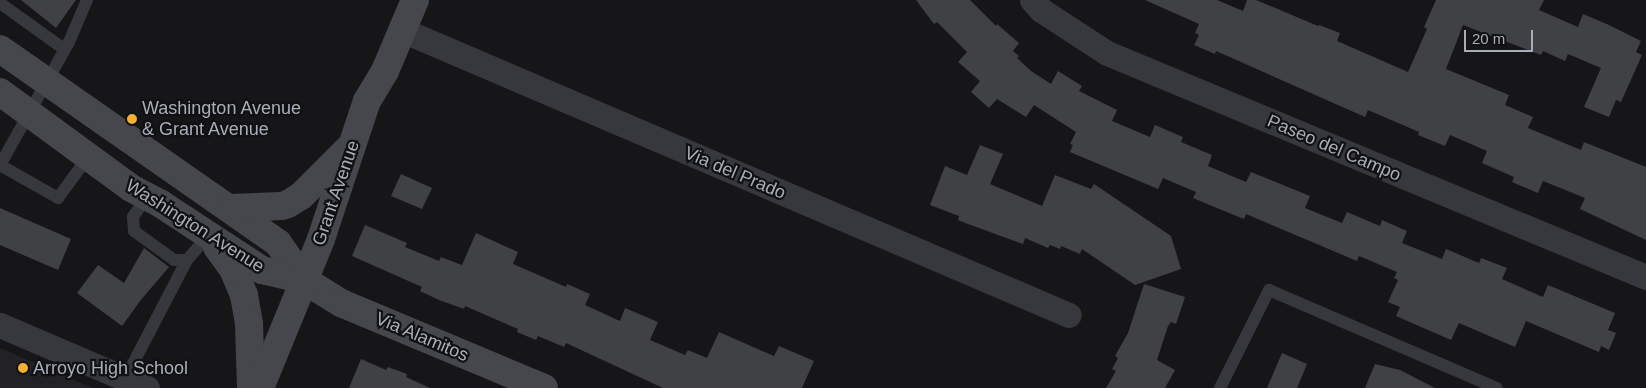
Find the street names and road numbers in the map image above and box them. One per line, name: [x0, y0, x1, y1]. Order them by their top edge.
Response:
street label: Paseo del Campo: [1264, 110, 1404, 186]
street label: Grant Avenue: [308, 137, 364, 249]
street label: Via del Prado: [681, 142, 789, 204]
street label: Washington Avenue: [121, 174, 269, 278]
street label: Via Alamitos: [372, 308, 472, 366]

